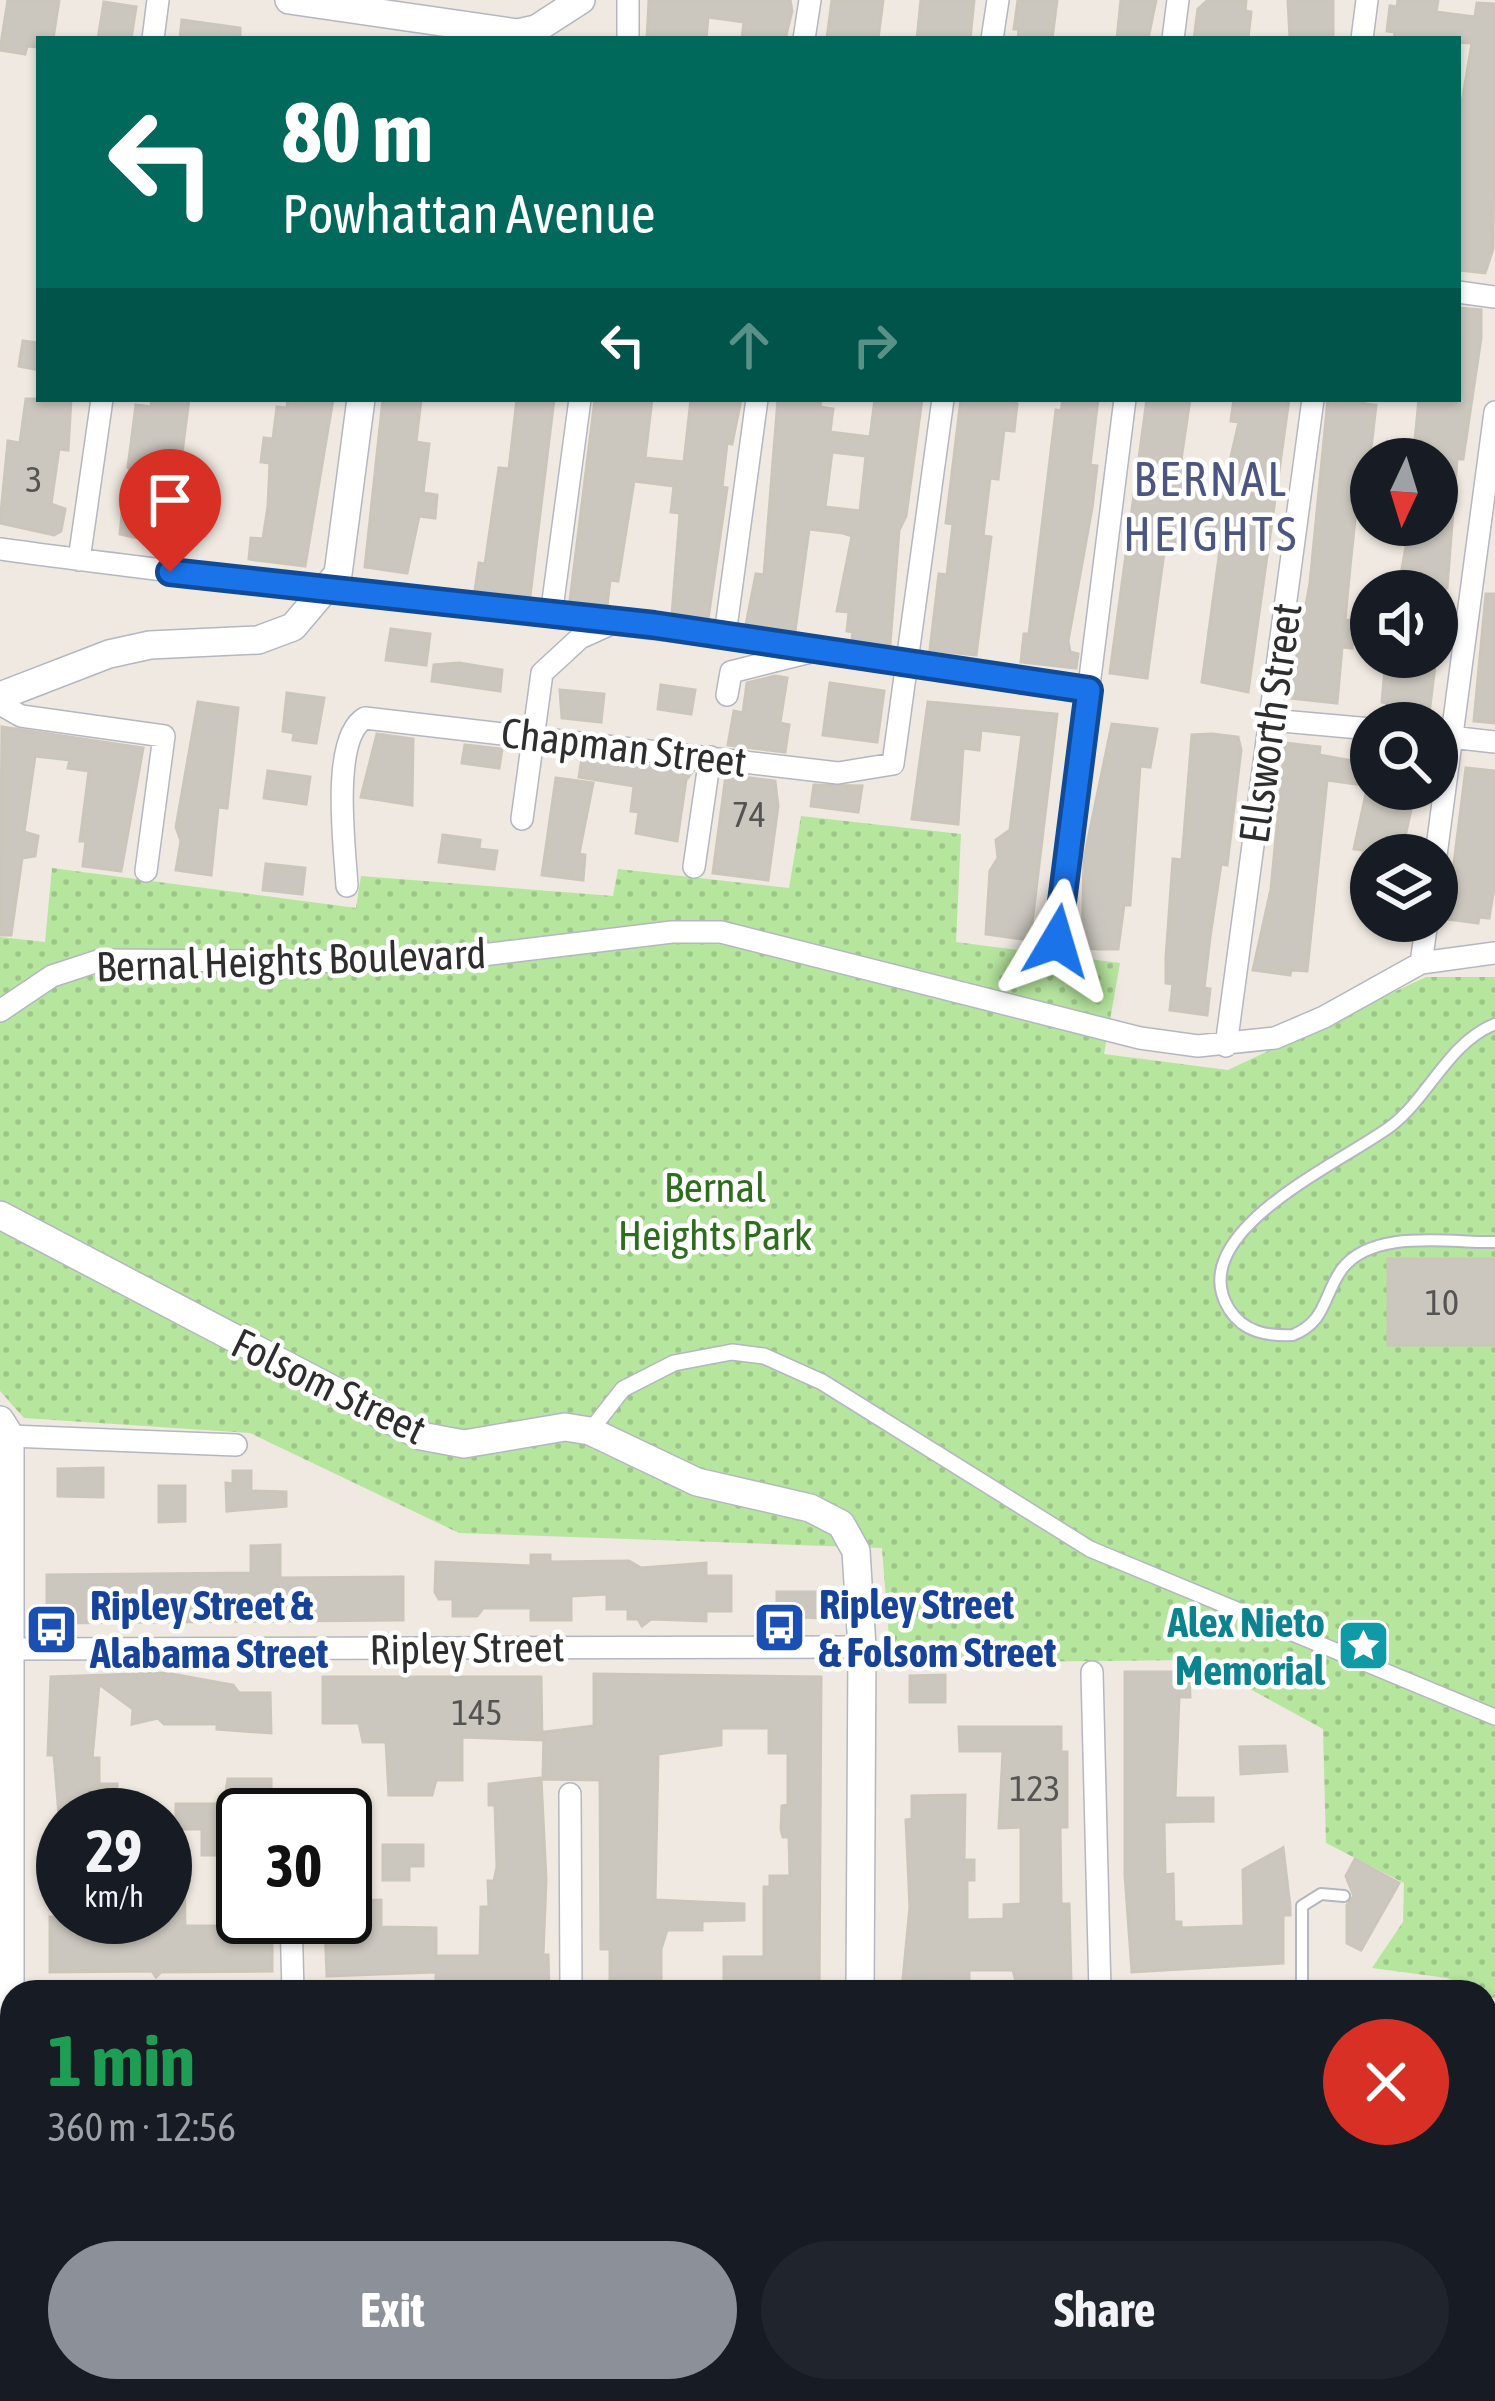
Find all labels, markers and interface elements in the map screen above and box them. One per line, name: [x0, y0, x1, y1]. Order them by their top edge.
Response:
icon: left: [84, 84, 240, 240]
text: 80 m: [282, 84, 433, 180]
text: Powhattan Avenue: [282, 183, 656, 244]
icon: left: [590, 312, 656, 378]
icon: ahead: [716, 312, 782, 378]
icon: right: [842, 312, 908, 378]
north arrow: [1350, 438, 1458, 546]
map controls: [1350, 438, 1458, 942]
pin: [119, 449, 221, 572]
district label: BERNAL HEIGHTS: [1123, 451, 1299, 561]
house number: 3: [26, 458, 42, 500]
icon: arrive: [137, 467, 203, 533]
button: sound: [1350, 570, 1458, 678]
street label: Ellsworth Street: [1229, 600, 1311, 846]
button: search: [1350, 702, 1458, 810]
street label: Chapman Street: [499, 708, 749, 786]
house number: 74: [732, 793, 766, 835]
button: layers: [1350, 834, 1458, 942]
position arrow: [994, 878, 1120, 1004]
street label: Bernal Heights Boulevard: [95, 929, 487, 991]
park label: Bernal Heights Park: [618, 1163, 812, 1259]
house number: 10: [1425, 1281, 1459, 1323]
street label: Folsom Street: [224, 1318, 434, 1454]
place label: Ripley Street & Folsom Street: [819, 1580, 1056, 1676]
place label: Ripley Street & Alabama Street: [89, 1581, 328, 1677]
place label: Alex Nieto Memorial: [1166, 1598, 1326, 1694]
bus stop icon: Ripley Street & Folsom Street: [752, 1600, 808, 1656]
bus stop icon: Ripley Street & Alabama Street: [23, 1601, 79, 1657]
place icon: Alex Nieto Memorial: [1336, 1618, 1392, 1674]
street label: Ripley Street: [369, 1622, 565, 1674]
house number: 145: [452, 1691, 502, 1733]
house number: 123: [1010, 1767, 1060, 1809]
speed limit sign: 30: [216, 1788, 372, 1944]
text: 29: [86, 1816, 142, 1885]
text: km/h: [84, 1879, 144, 1913]
text: 1 min: [48, 2019, 195, 2101]
button: close: [1323, 2019, 1449, 2145]
text: 360 m · 12:56: [48, 2105, 236, 2149]
button: Exit: [48, 2241, 737, 2379]
button: Share: [761, 2241, 1449, 2379]

